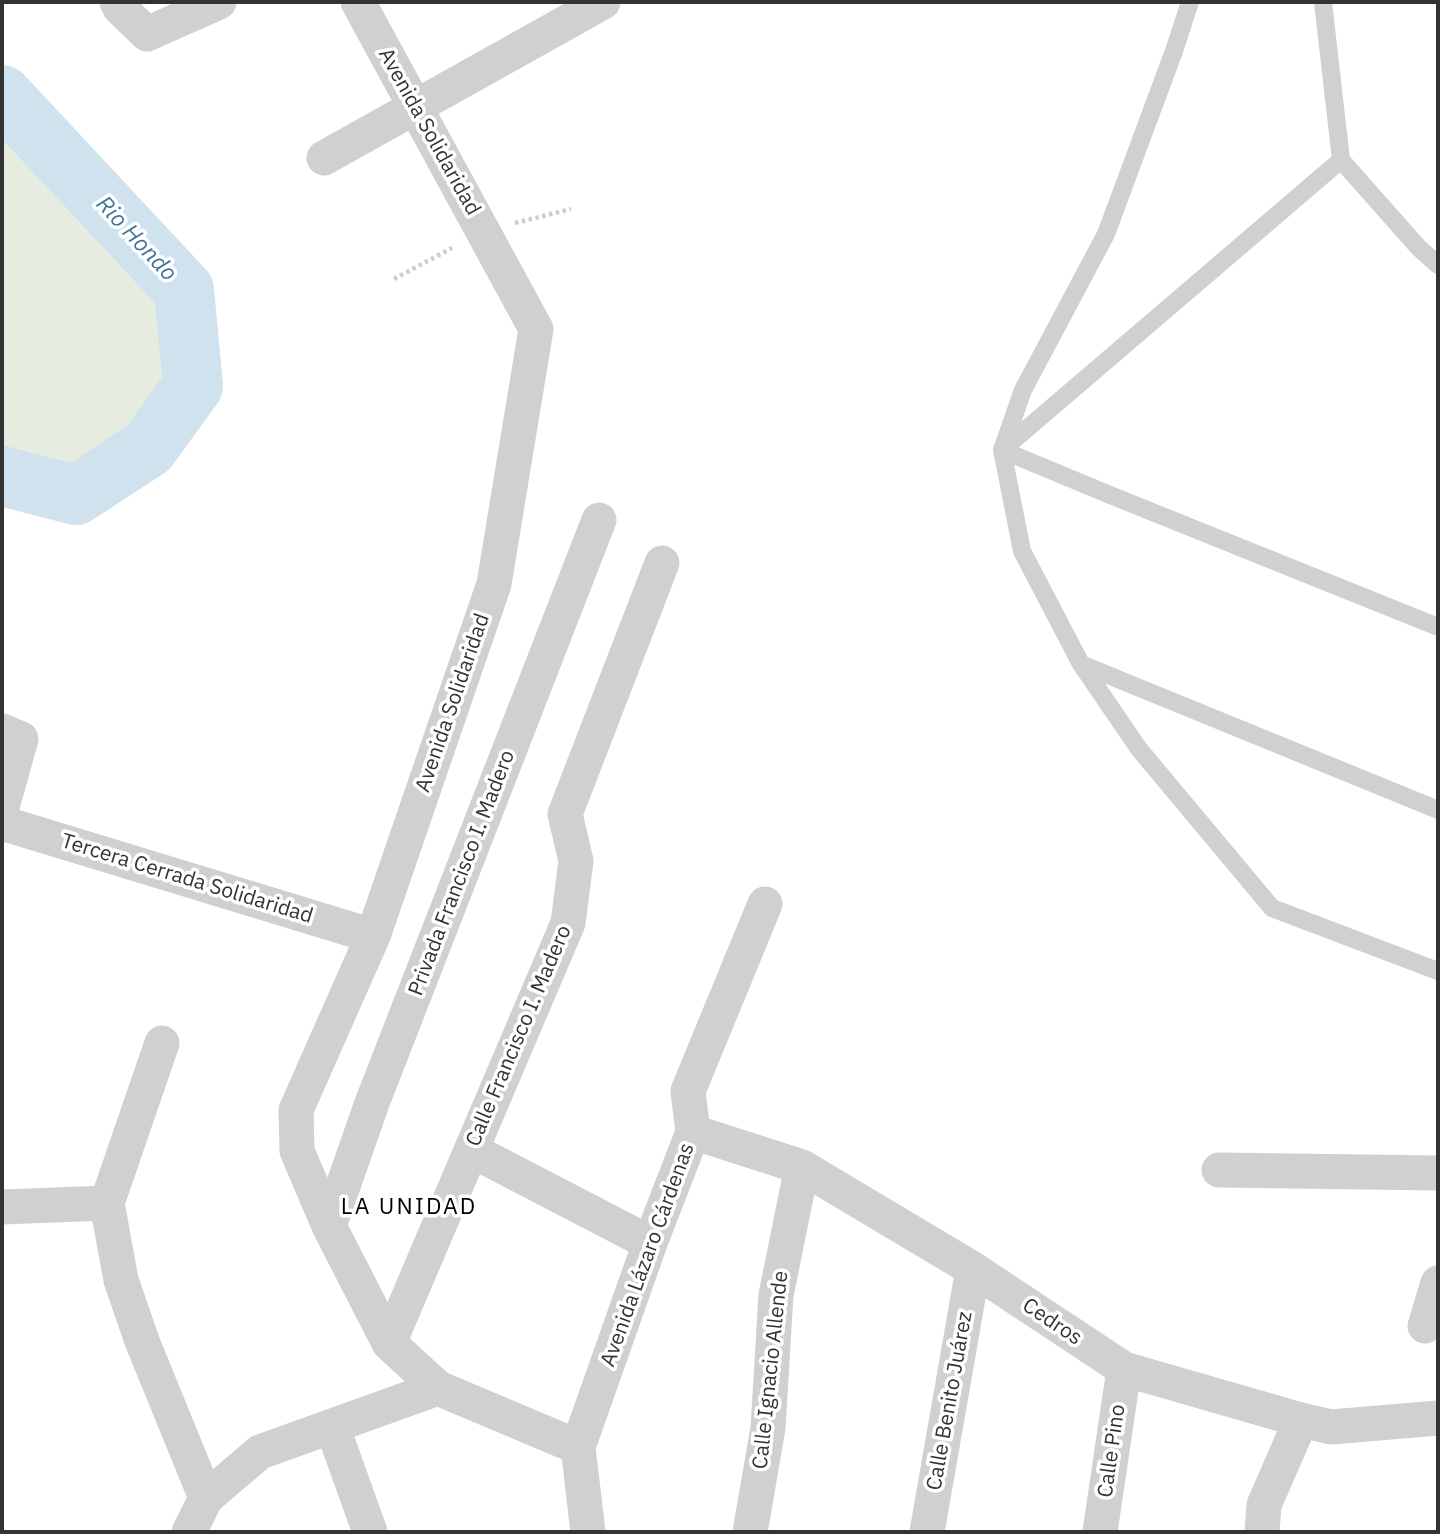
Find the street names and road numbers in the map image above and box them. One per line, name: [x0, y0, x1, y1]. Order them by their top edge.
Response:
street label: Avenida Solidaridad: [373, 44, 485, 220]
street label: Avenida Solidaridad: [411, 610, 495, 796]
street label: Privada Francisco I. Madero: [403, 747, 521, 999]
street label: Tercera Cerrada Solidaridad: [58, 829, 316, 929]
street label: Calle Francisco I. Madero: [461, 922, 577, 1150]
street label: Avenida Lázaro Cárdenas: [596, 1140, 700, 1370]
street label: Calle Ignacio Allende: [748, 1270, 794, 1470]
street label: Cedros: [1017, 1293, 1087, 1351]
street label: Calle Benito Juárez: [922, 1310, 978, 1492]
street label: Calle Pino: [1093, 1403, 1131, 1499]

